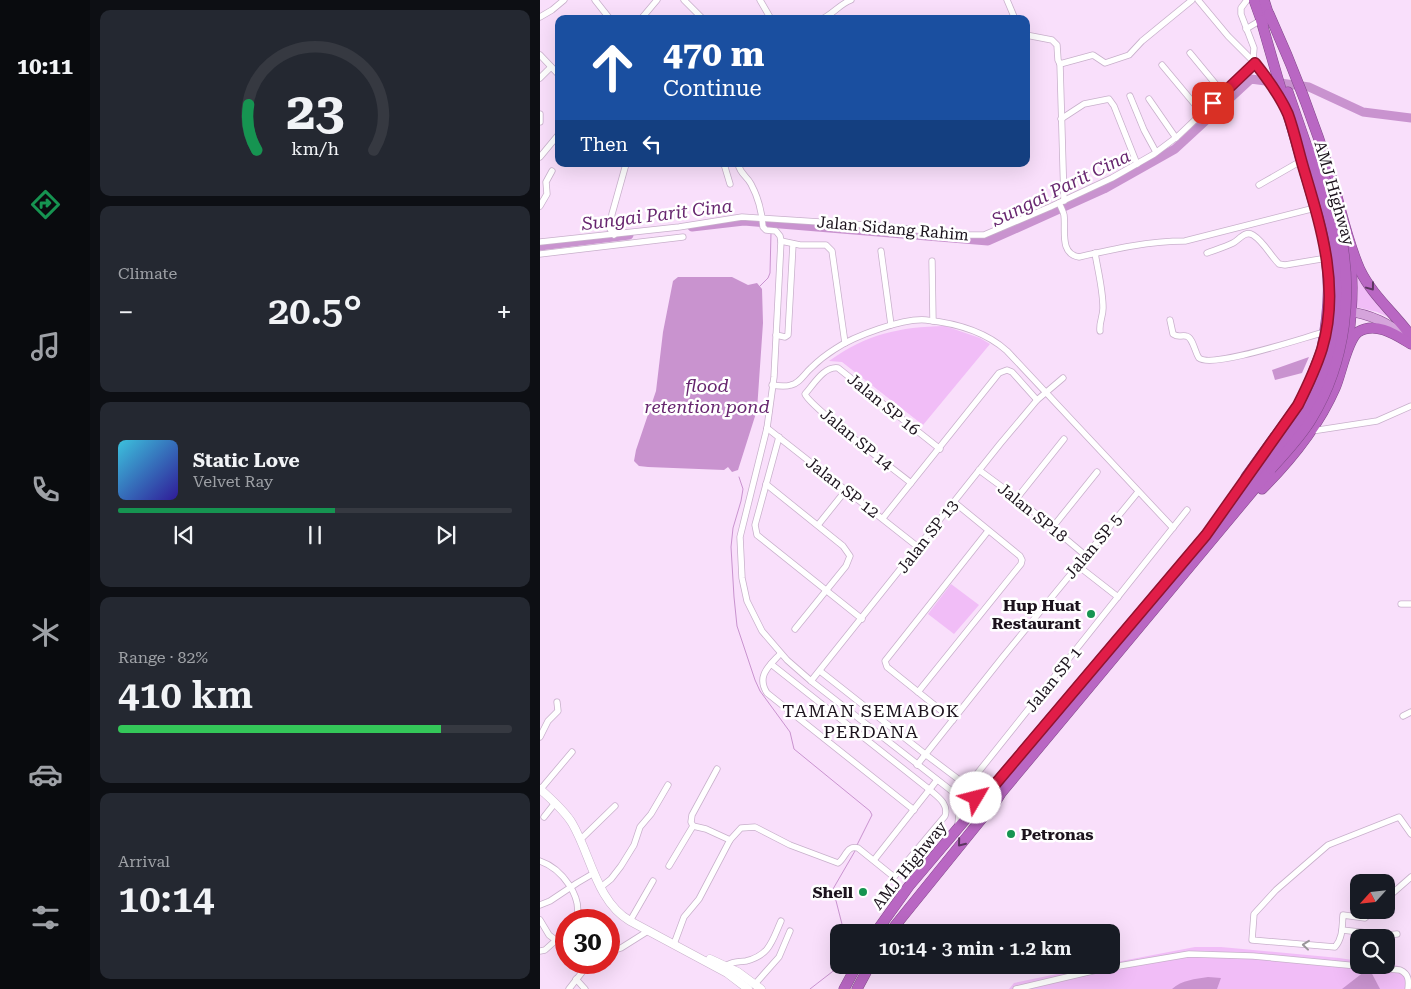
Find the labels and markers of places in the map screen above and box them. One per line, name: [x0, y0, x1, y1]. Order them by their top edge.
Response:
pin: [1192, 82, 1234, 124]
place label: Hup Huat Restaurant: [992, 596, 1082, 633]
marker: Hup Huat Restaurant: [1085, 608, 1097, 620]
place label: Petronas: [1021, 825, 1094, 844]
marker: Petronas: [1005, 828, 1017, 840]
place label: Shell: [812, 883, 854, 902]
marker: Shell: [857, 886, 869, 898]

